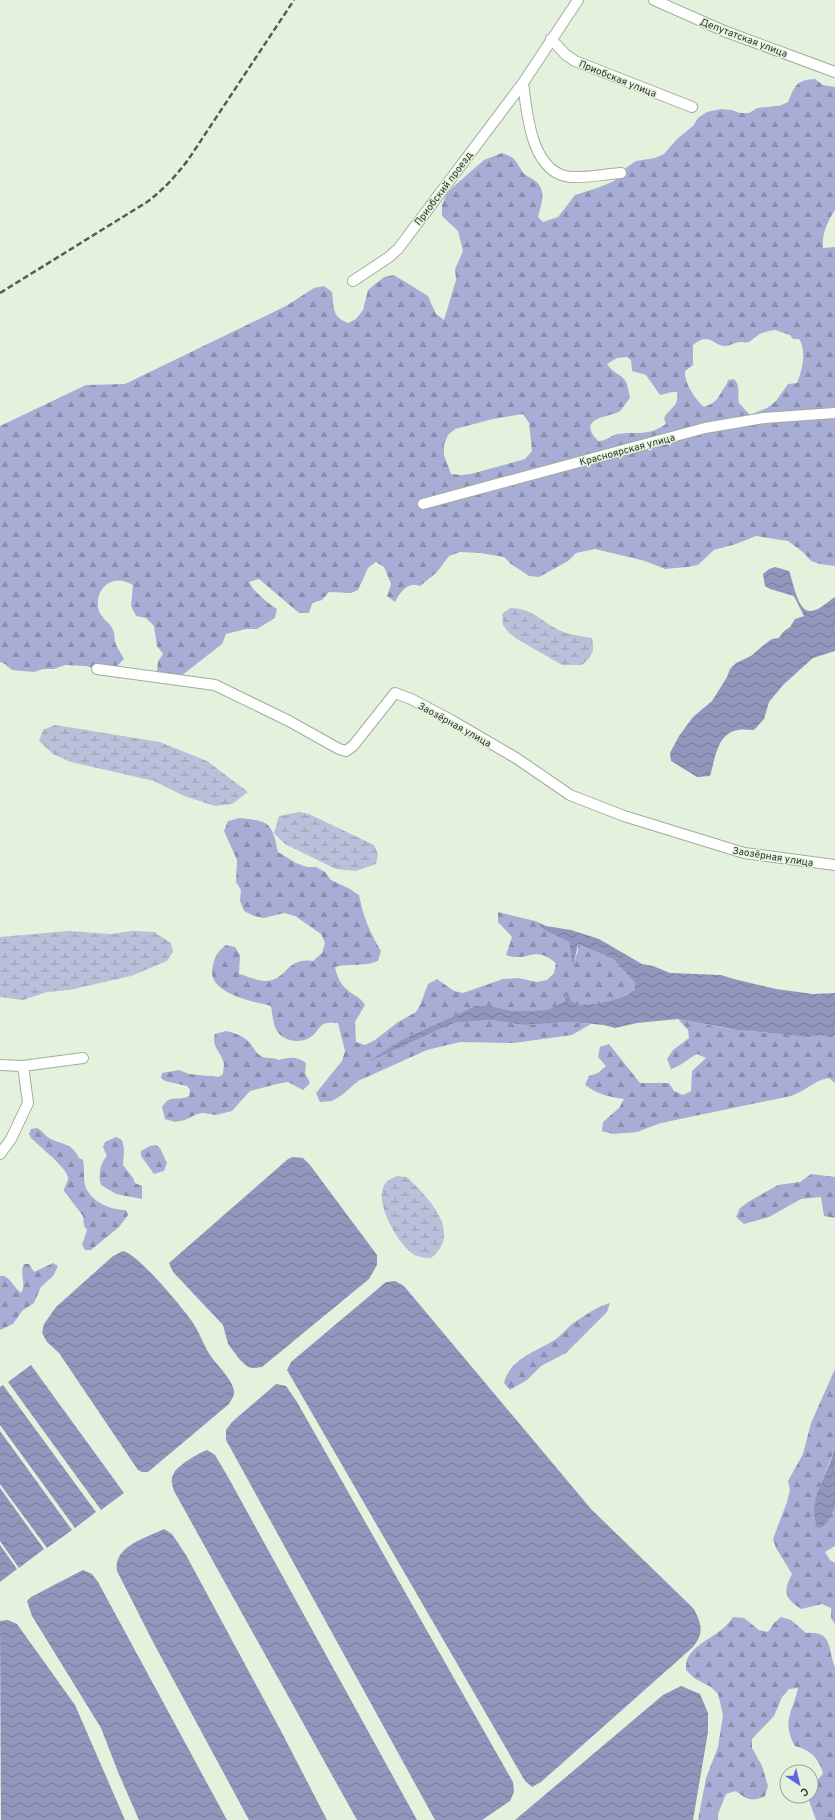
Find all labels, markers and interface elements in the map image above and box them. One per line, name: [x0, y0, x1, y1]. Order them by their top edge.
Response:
street label: Депутатская улица: [698, 16, 789, 61]
street label: Приобская улица: [577, 58, 658, 101]
street label: Приобский проезд: [412, 149, 477, 229]
street label: Красноярская улица: [578, 431, 677, 469]
street label: Заозёрная улица: [415, 700, 493, 751]
street label: Заозёрная улица: [731, 845, 814, 870]
north arrow: [779, 1764, 819, 1804]
text: С: [797, 1784, 811, 1799]

